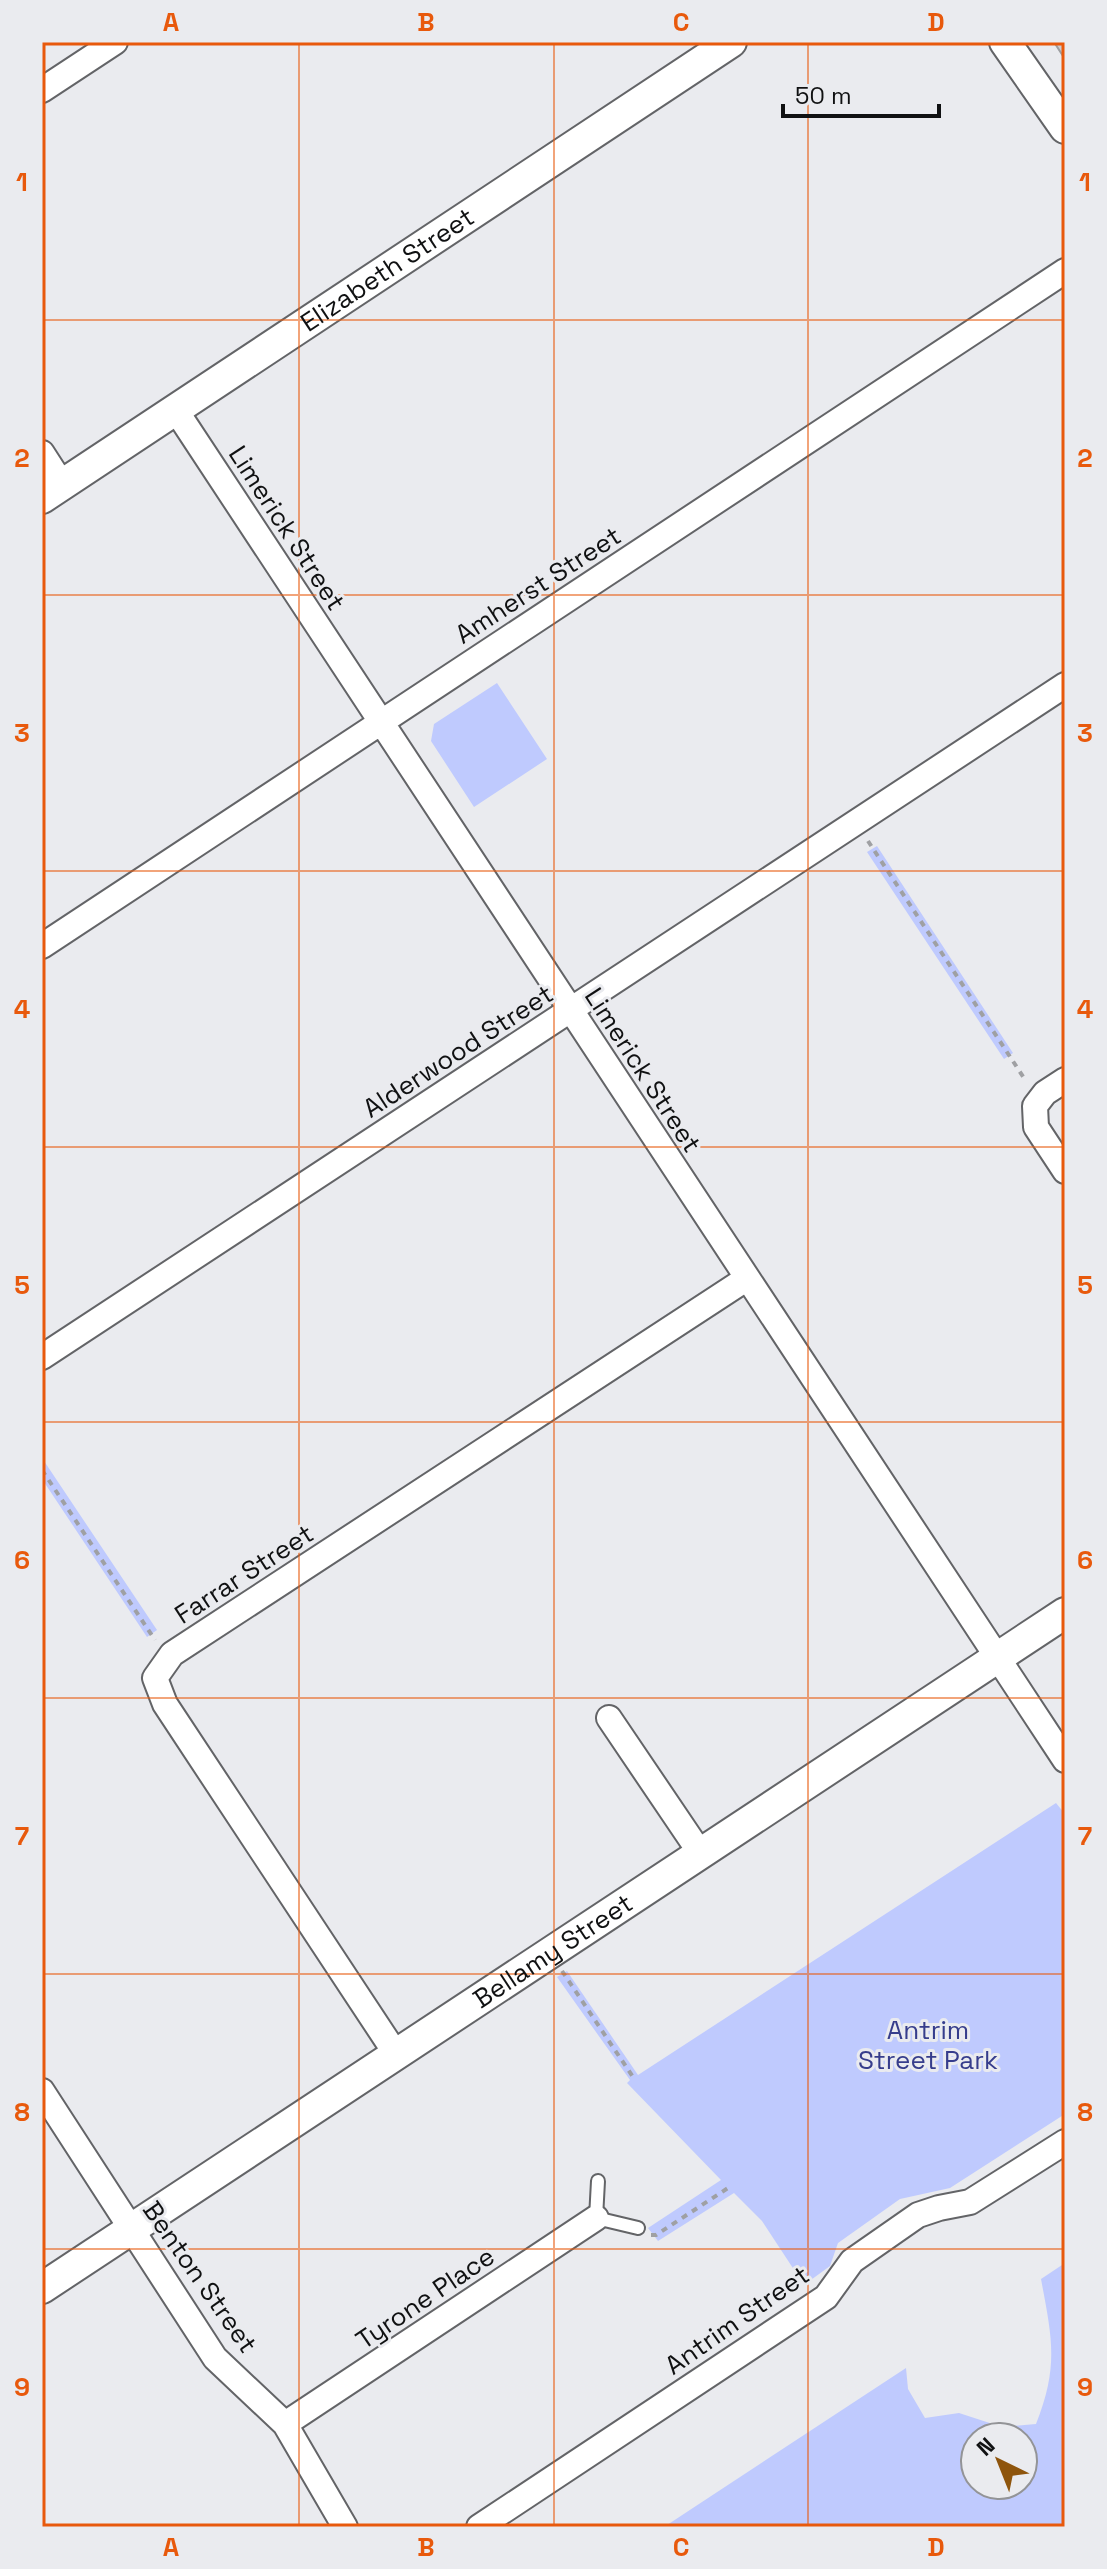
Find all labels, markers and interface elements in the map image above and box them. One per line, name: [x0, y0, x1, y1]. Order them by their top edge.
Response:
text: A: [163, 5, 180, 39]
text: B: [417, 5, 435, 39]
text: C: [673, 5, 689, 39]
text: D: [927, 5, 945, 39]
scale bar: [783, 68, 939, 118]
text: 50 m: [795, 80, 852, 111]
text: 1: [16, 165, 28, 199]
text: 1: [1079, 165, 1091, 199]
street label: Elizabeth Street: [294, 200, 481, 339]
street label: Limerick Street: [221, 439, 353, 617]
text: 2: [14, 441, 30, 475]
text: 2: [1077, 441, 1093, 475]
street label: Amherst Street: [449, 519, 627, 651]
text: 3: [14, 716, 30, 750]
text: 3: [1077, 716, 1093, 750]
street label: Alderwood Street: [356, 977, 560, 1125]
street label: Limerick Street: [577, 981, 709, 1159]
text: 4: [14, 992, 30, 1026]
text: 4: [1077, 992, 1093, 1026]
text: 5: [14, 1268, 30, 1302]
text: 5: [1077, 1268, 1093, 1302]
street label: Farrar Street: [168, 1516, 320, 1632]
text: 6: [14, 1543, 30, 1577]
text: 6: [1077, 1543, 1093, 1577]
text: 7: [15, 1819, 29, 1853]
text: 7: [1078, 1819, 1092, 1853]
street label: Bellamy Street: [466, 1886, 639, 2016]
park label: Antrim Street Park: [858, 2013, 998, 2077]
text: 8: [14, 2095, 30, 2129]
text: 8: [1077, 2095, 1093, 2129]
street label: Benton Street: [135, 2194, 265, 2360]
street label: Tyrone Place: [349, 2239, 501, 2357]
street label: Antrim Street: [658, 2258, 816, 2382]
text: 9: [14, 2370, 30, 2404]
text: 9: [1077, 2370, 1093, 2404]
north arrow: [959, 2421, 1039, 2501]
text: N: [970, 2431, 1000, 2462]
text: A: [163, 2530, 180, 2564]
text: B: [417, 2530, 435, 2564]
text: C: [673, 2530, 689, 2564]
text: D: [927, 2530, 945, 2564]

